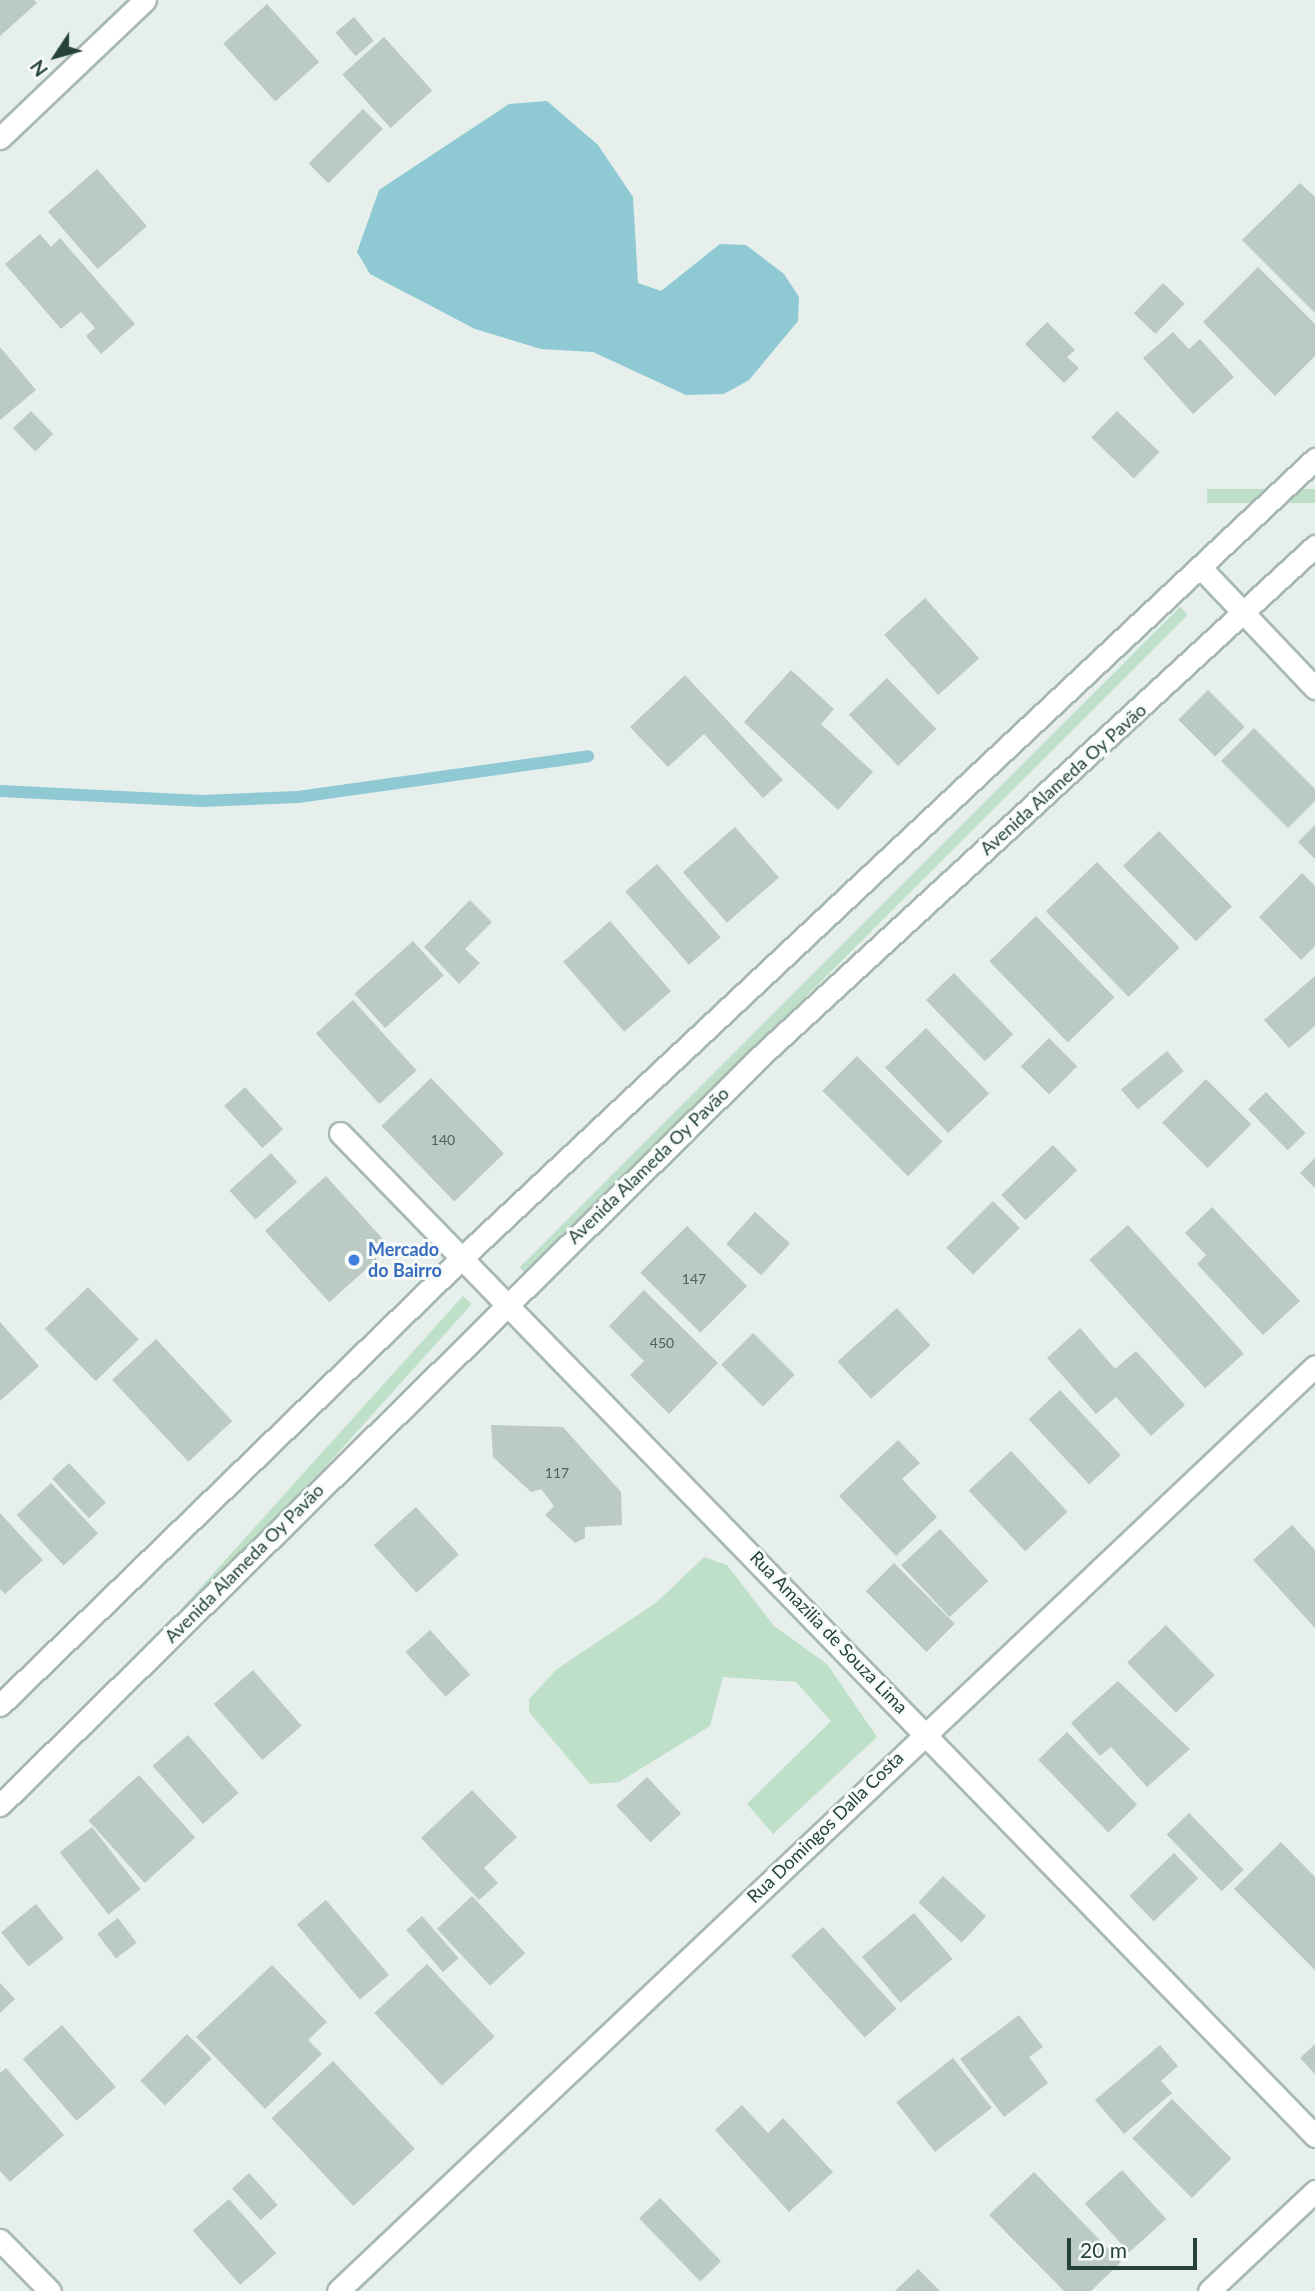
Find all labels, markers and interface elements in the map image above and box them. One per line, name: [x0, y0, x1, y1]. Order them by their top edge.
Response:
north arrow: [21, 21, 91, 91]
text: N: [25, 56, 52, 81]
street label: Avenida Alameda Oy Pavão: [975, 698, 1151, 860]
street label: Avenida Alameda Oy Pavão: [562, 1082, 734, 1248]
house number: 140: [431, 1132, 455, 1148]
place label: Mercado do Bairro: [368, 1239, 442, 1282]
marker: Mercado do Bairro: [346, 1252, 362, 1268]
house number: 147: [682, 1271, 706, 1287]
house number: 450: [650, 1335, 674, 1351]
house number: 117: [545, 1465, 569, 1481]
street label: Avenida Alameda Oy Pavão: [160, 1479, 328, 1647]
street label: Rua Amazilia de Souza Lima: [745, 1546, 913, 1718]
street label: Rua Domingos Dalla Costa: [742, 1747, 908, 1907]
scale bar: [1070, 2224, 1200, 2268]
text: 20 m: [1080, 2237, 1127, 2262]

